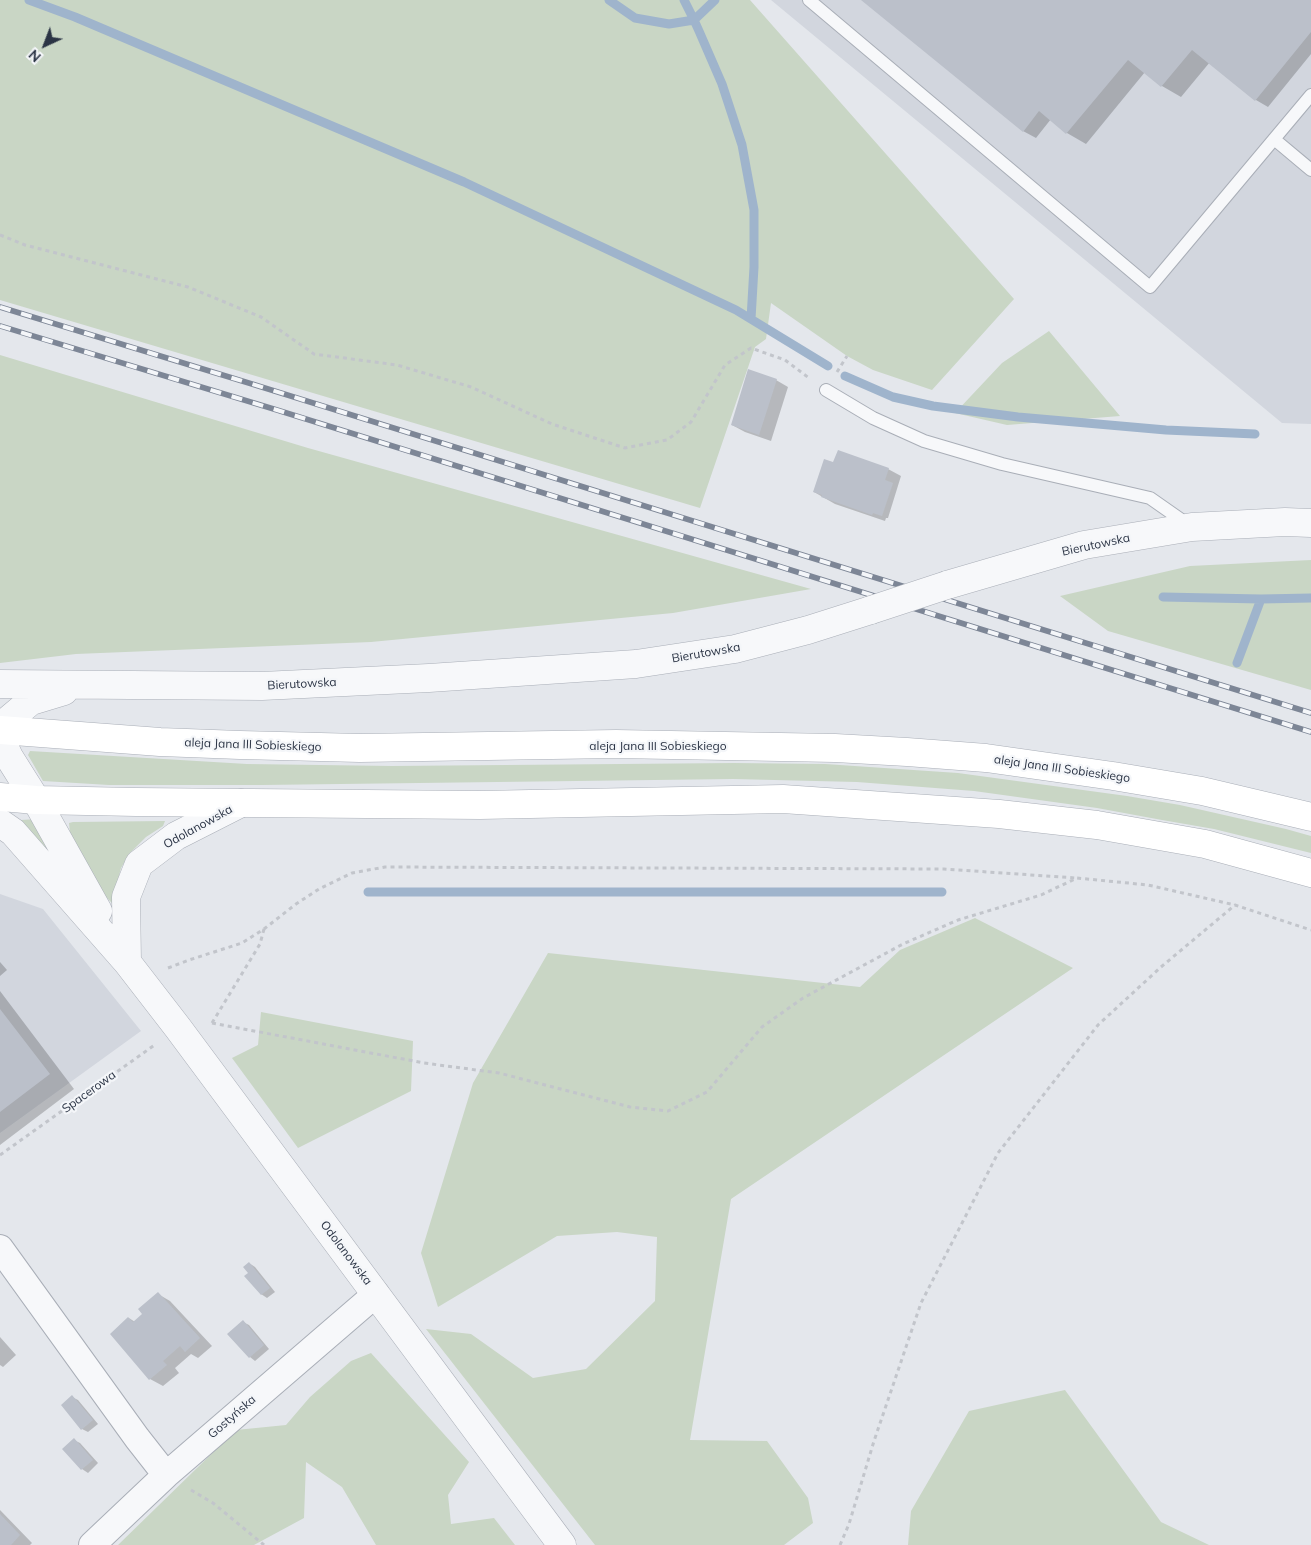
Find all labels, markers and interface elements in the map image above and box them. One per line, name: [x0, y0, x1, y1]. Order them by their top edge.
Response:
north arrow: [20, 20, 70, 70]
text: N: [25, 46, 45, 66]
street label: Bierutowska: [1061, 531, 1131, 559]
street label: Bierutowska: [671, 640, 741, 666]
street label: Bierutowska: [267, 675, 337, 693]
street label: aleja Jana III Sobieskiego: [184, 735, 322, 755]
street label: aleja Jana III Sobieskiego: [589, 739, 727, 753]
street label: aleja Jana III Sobieskiego: [993, 752, 1131, 786]
street label: Odolanowska: [161, 802, 235, 852]
street label: Spacerowa: [59, 1068, 119, 1116]
street label: Odolanowska: [317, 1218, 375, 1288]
street label: Gostyńska: [205, 1392, 259, 1442]

